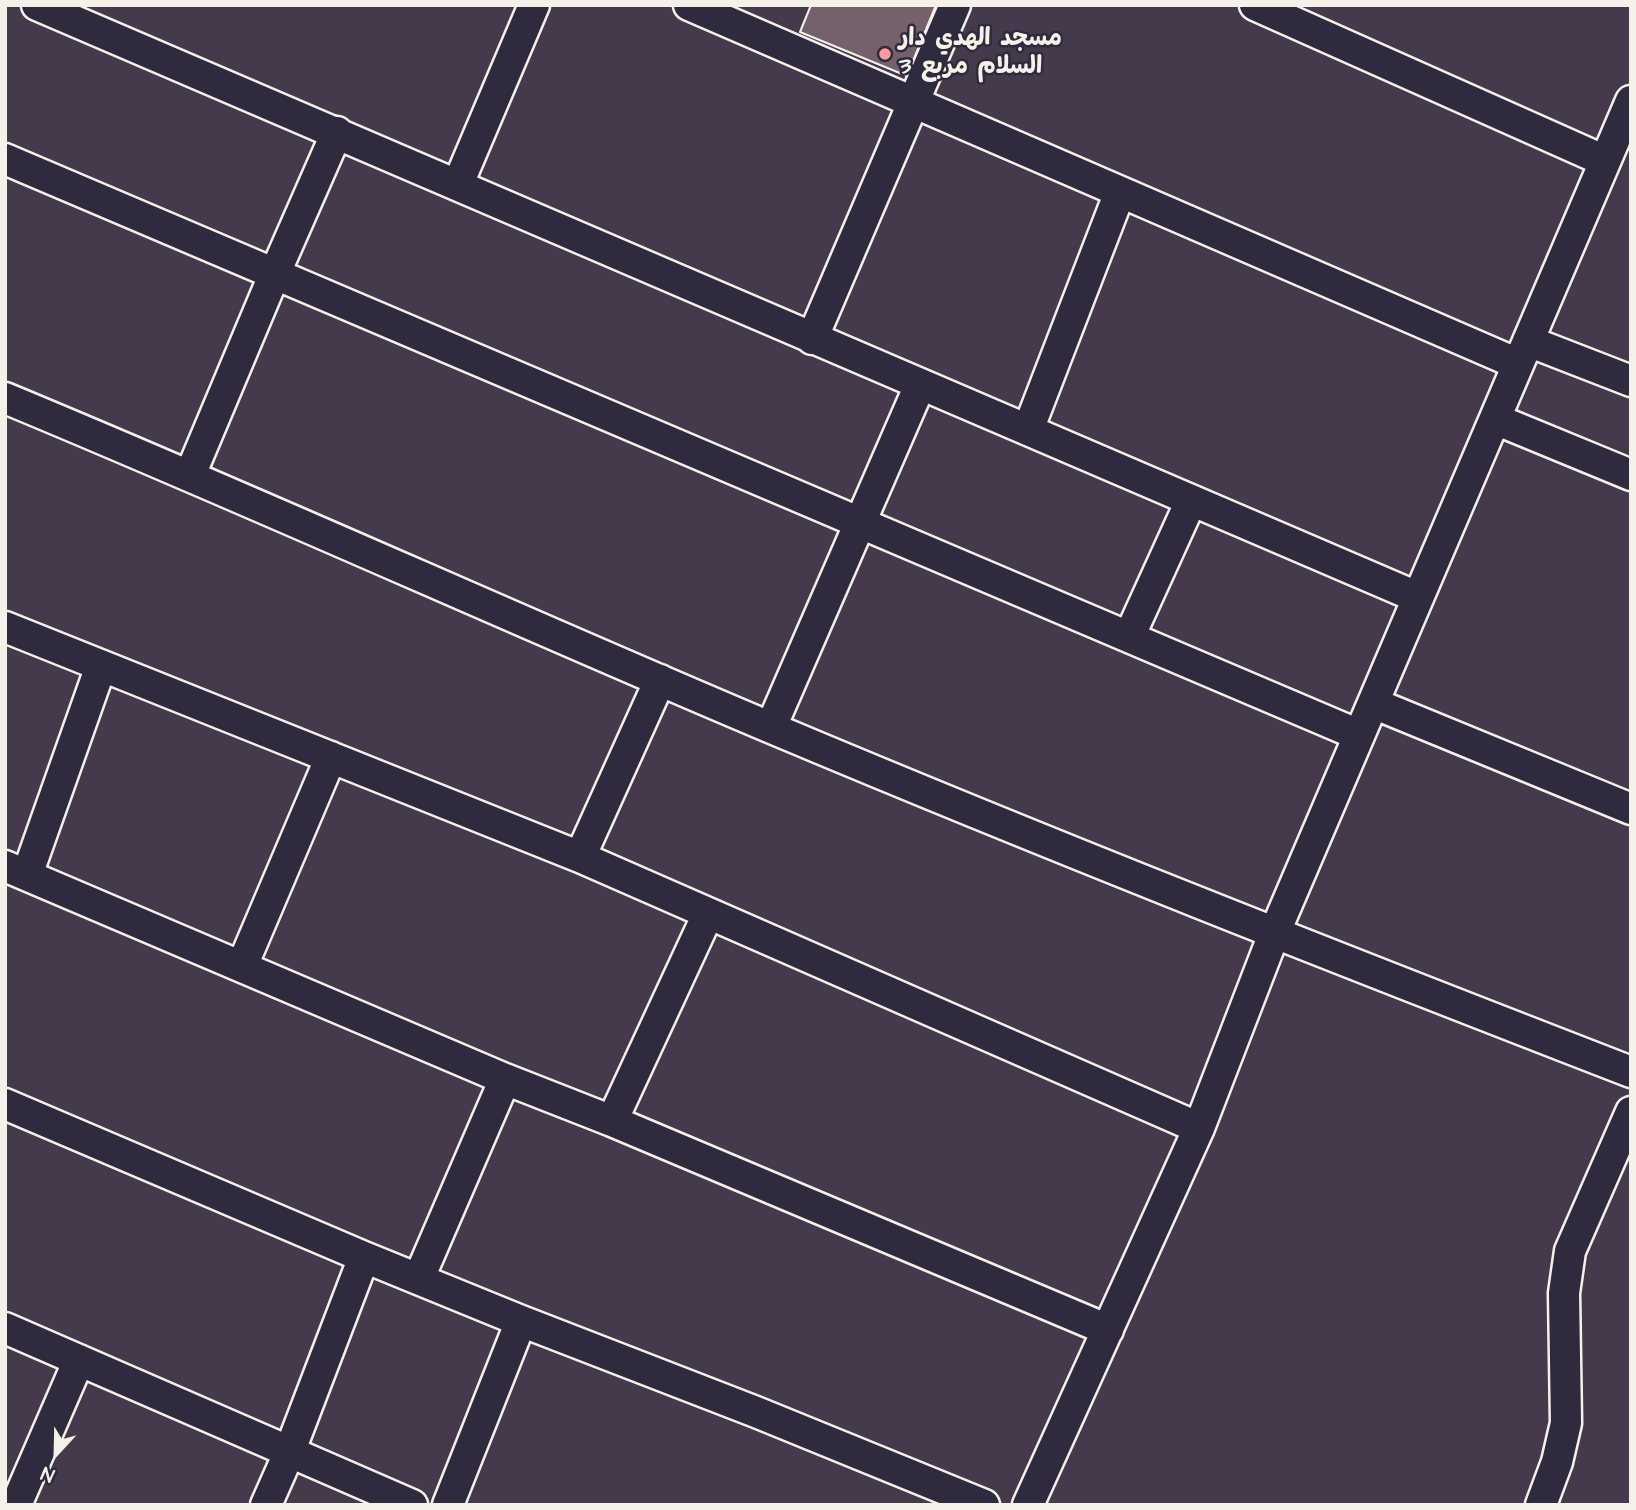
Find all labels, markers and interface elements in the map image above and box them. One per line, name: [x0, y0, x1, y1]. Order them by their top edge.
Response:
place label: مسجد الهدي دار السلام مربع 3: [899, 26, 1062, 82]
marker: مسجد الهدي دار السلام مربع 3: [877, 46, 893, 62]
north arrow: [21, 1419, 91, 1489]
text: N: [37, 1459, 59, 1489]

